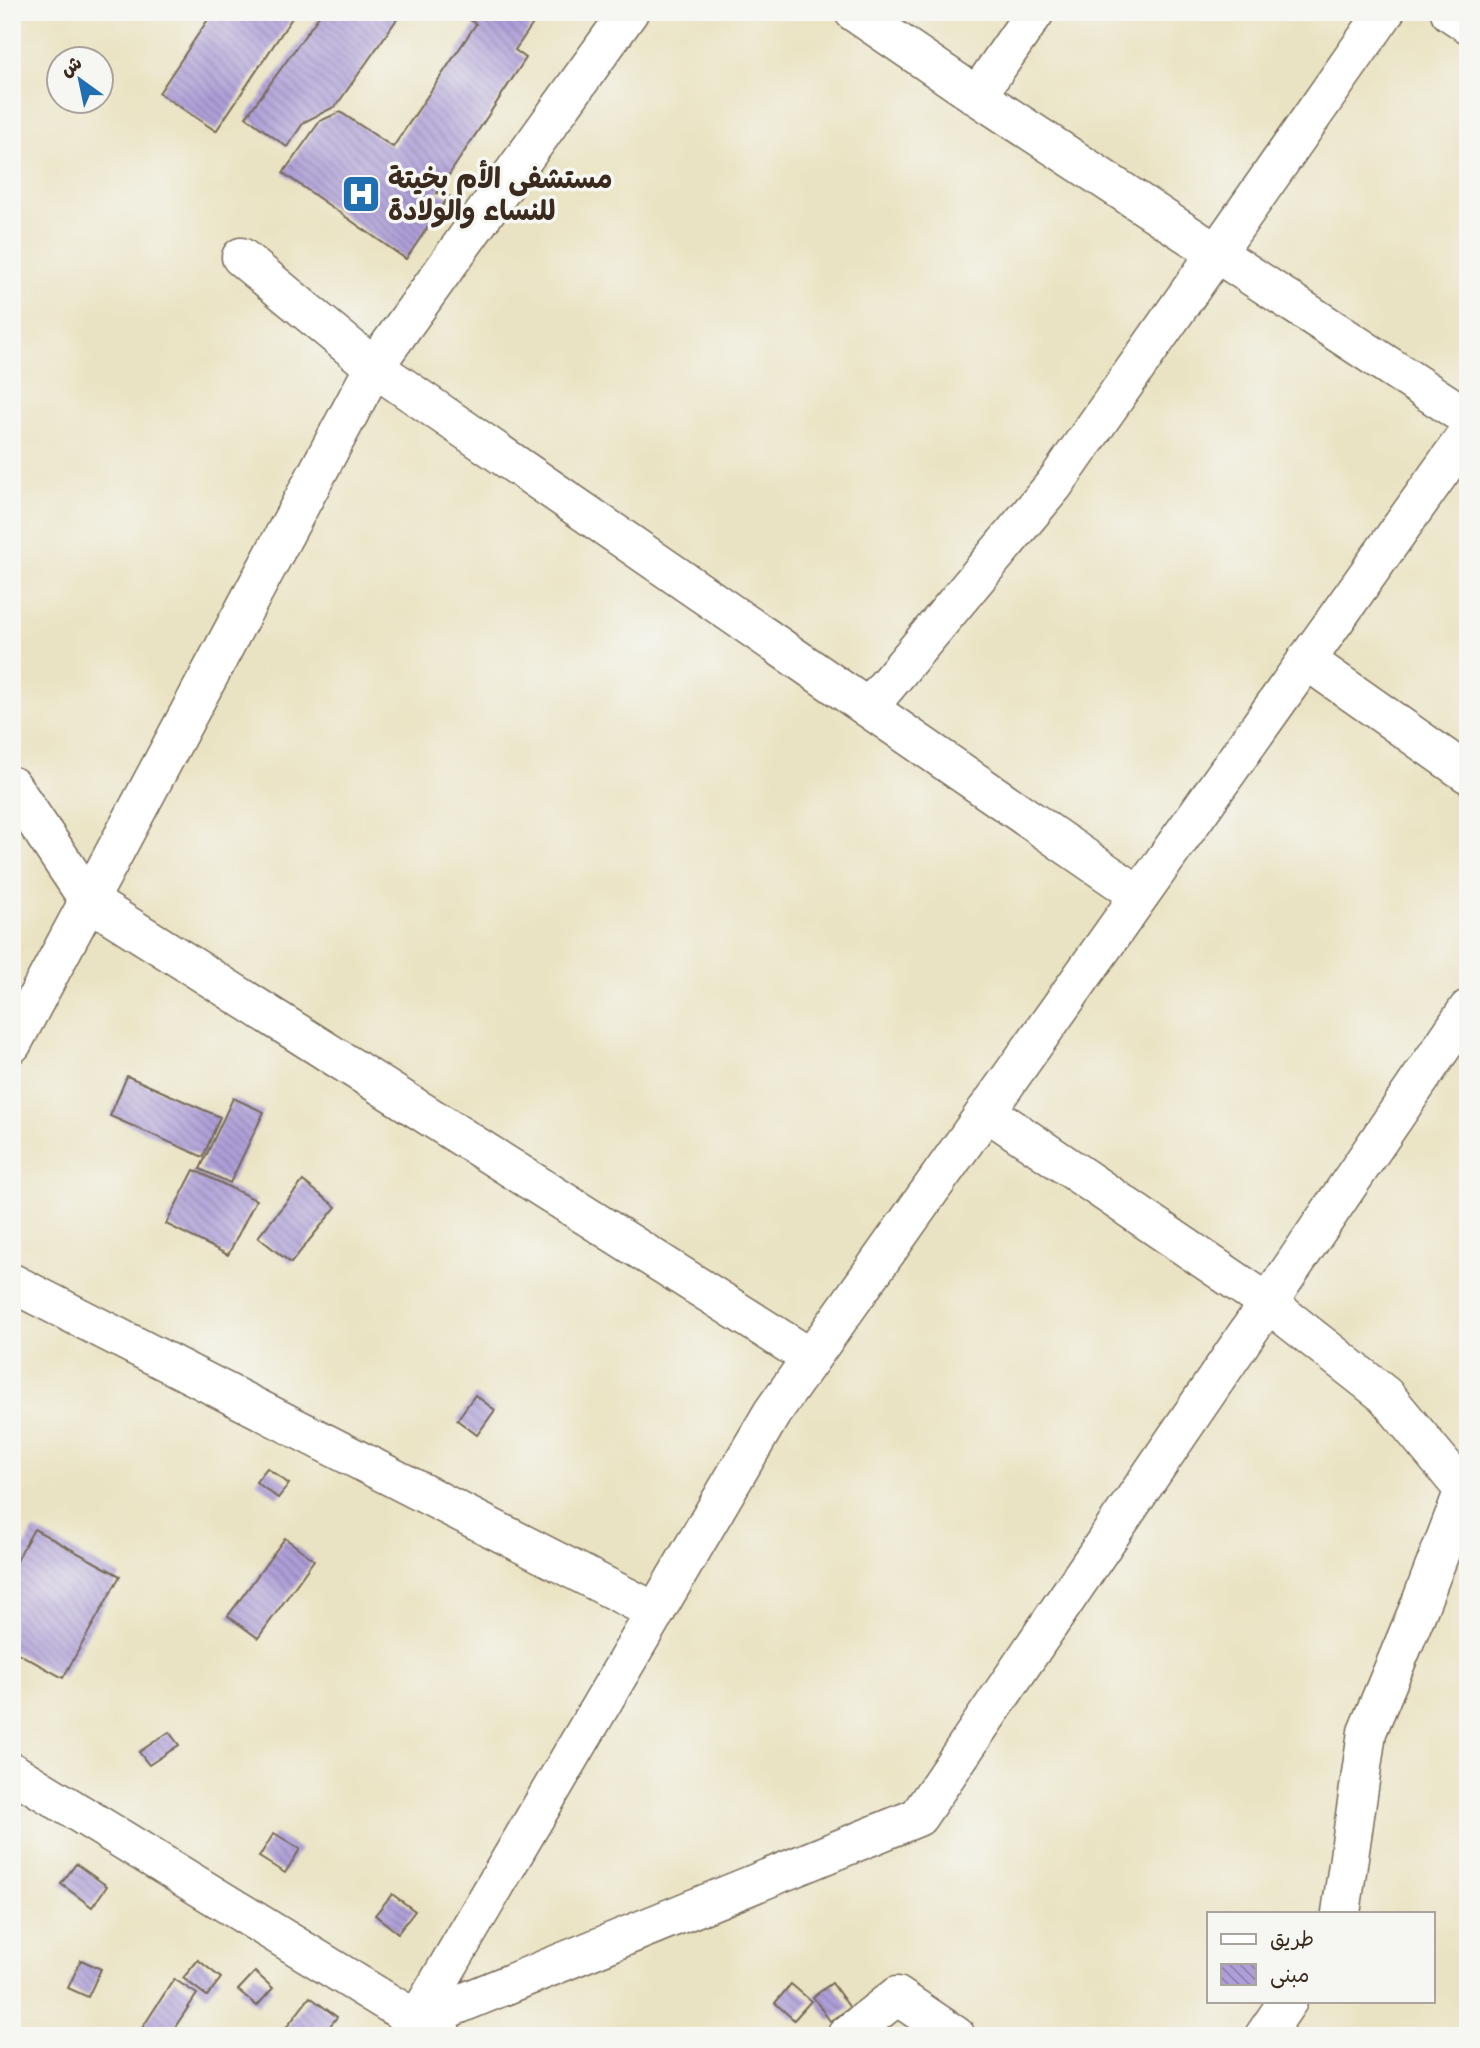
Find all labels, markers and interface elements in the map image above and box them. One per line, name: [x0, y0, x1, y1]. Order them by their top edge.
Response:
north arrow: [46, 46, 116, 116]
text: ش: [56, 51, 87, 83]
place label: مستشفى الأم بخيتة للنساء والولادة: [388, 160, 613, 231]
hospital icon: مستشفى الأم بخيتة للنساء والولادة: [340, 173, 382, 215]
legend: [1207, 1912, 1434, 2002]
text: طريق: [1270, 1926, 1314, 1954]
text: مبنى: [1270, 1962, 1309, 1990]

